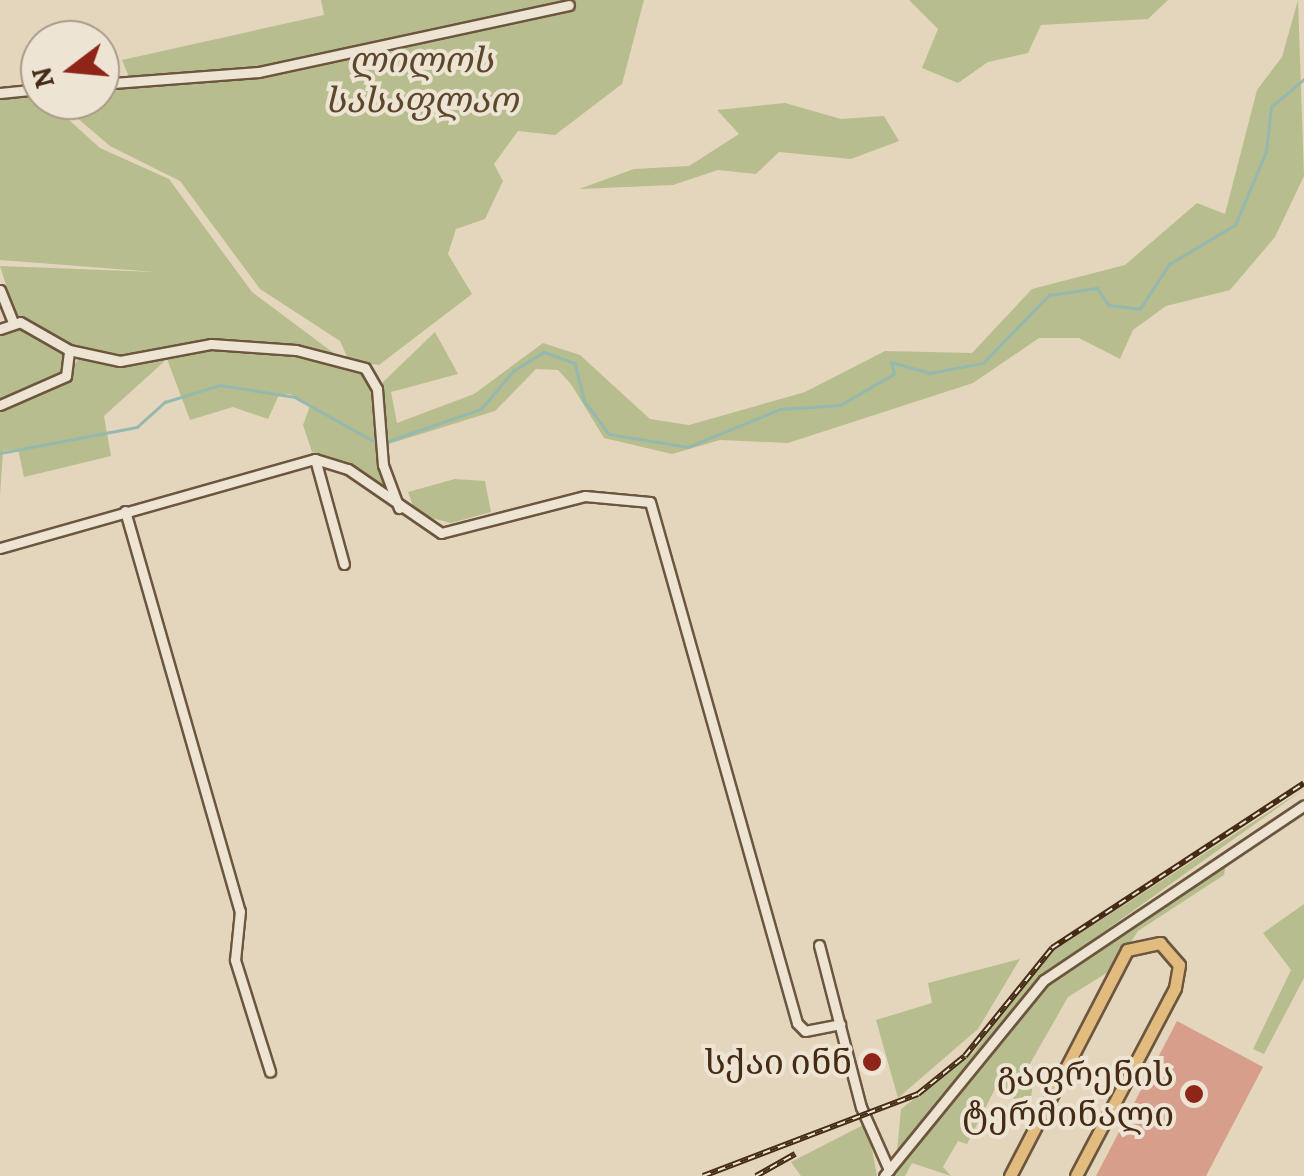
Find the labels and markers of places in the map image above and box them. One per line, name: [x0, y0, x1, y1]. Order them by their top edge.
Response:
place label: სქაი ინნ: [704, 1041, 852, 1083]
marker: სქაი ინნ: [861, 1051, 883, 1073]
place label: გაფრენის ტერმინალი: [962, 1053, 1174, 1135]
marker: გაფრენის ტერმინალი: [1183, 1083, 1205, 1105]

